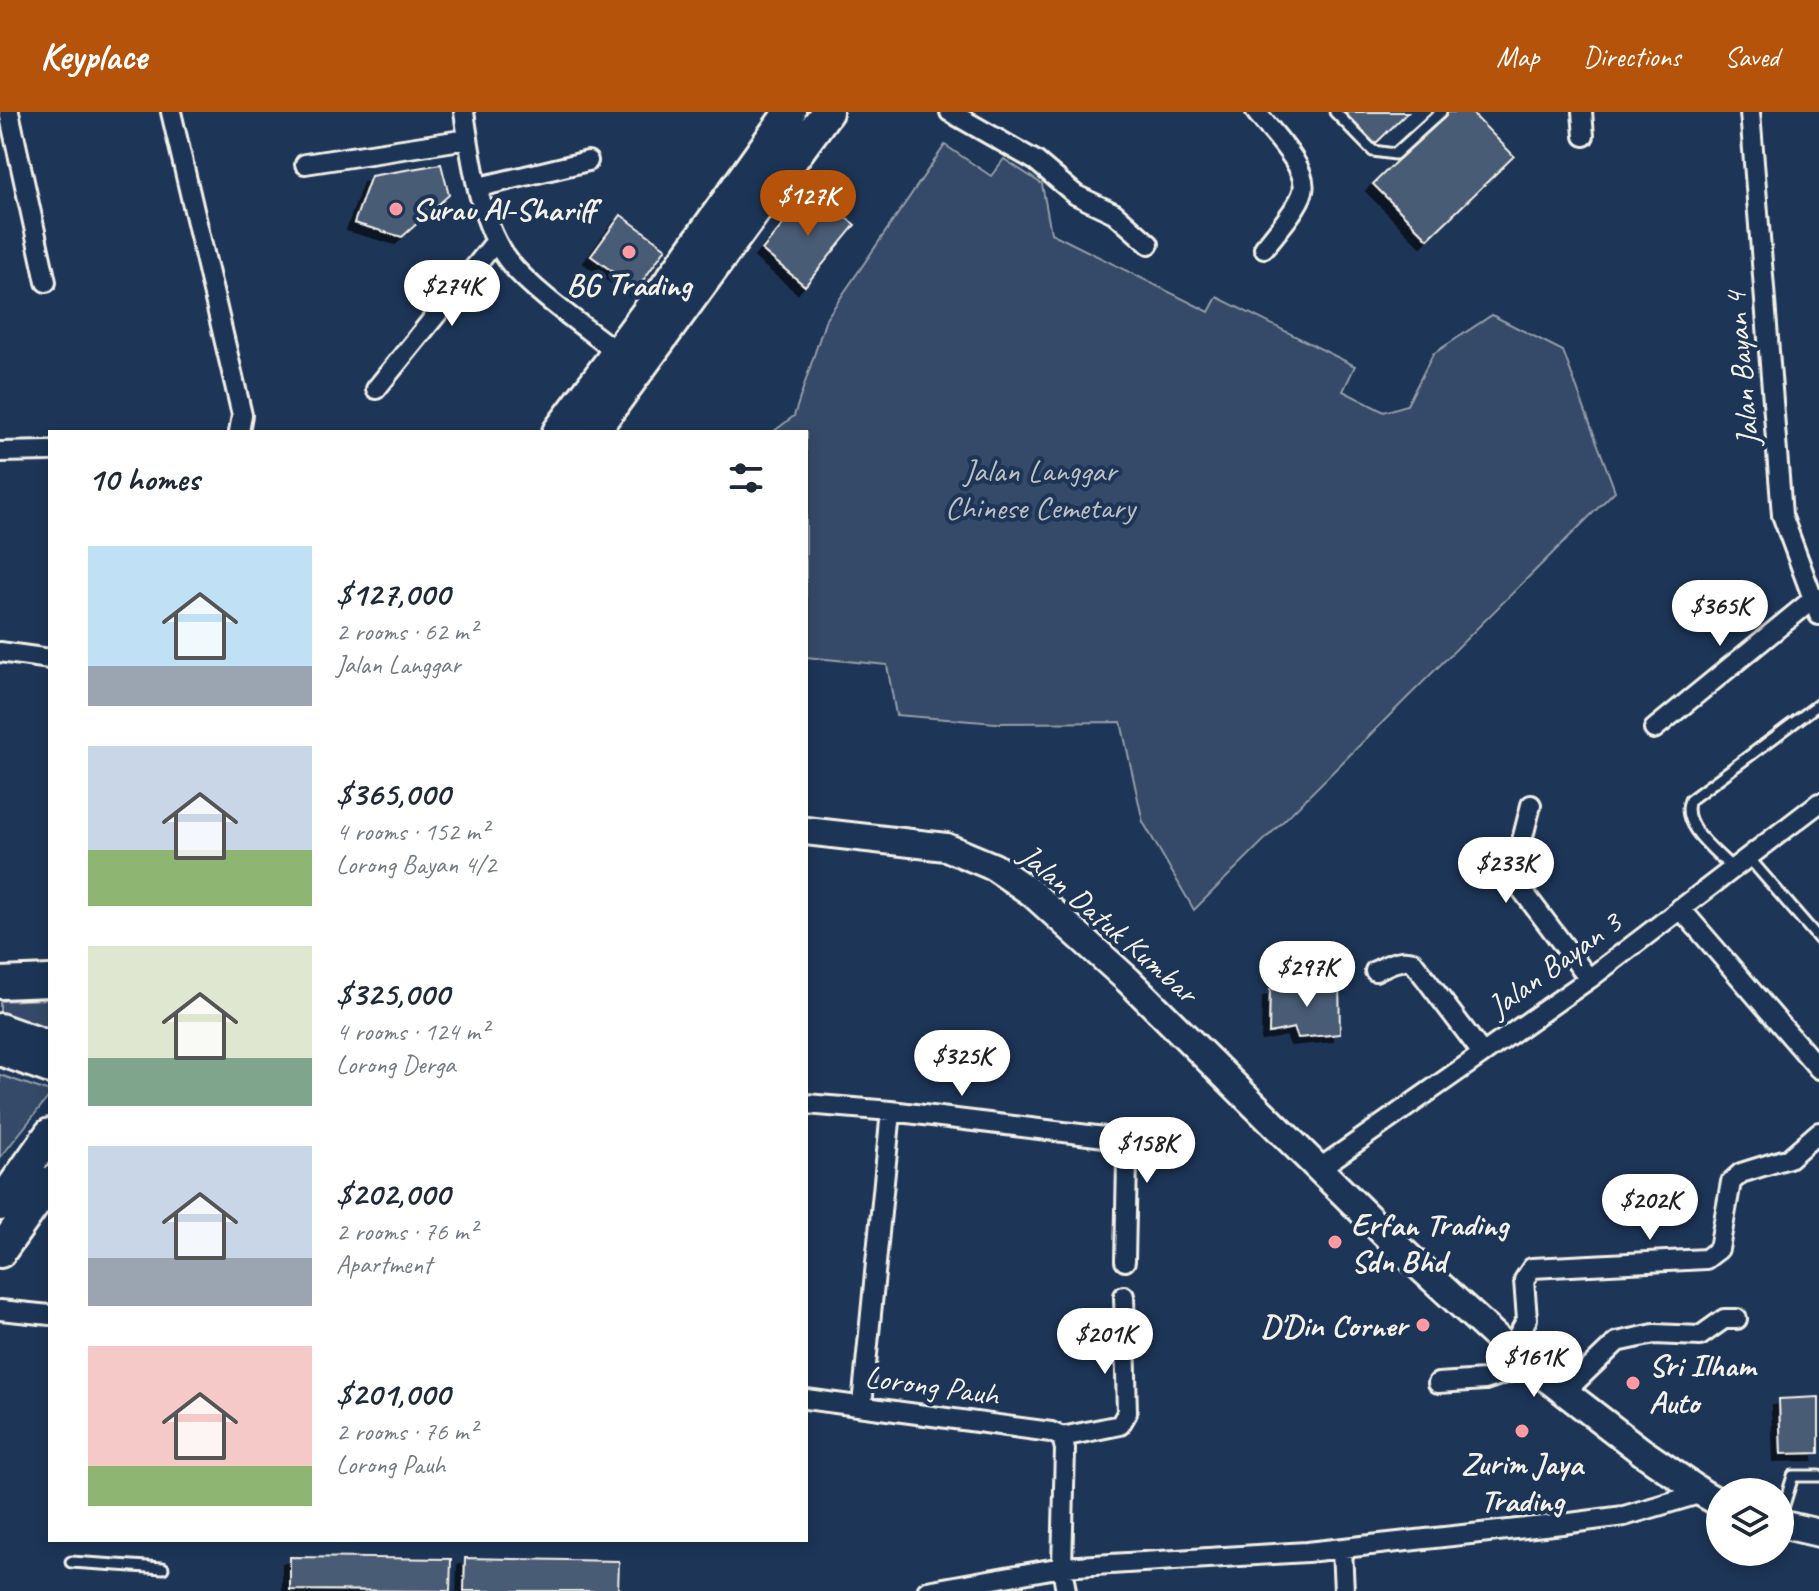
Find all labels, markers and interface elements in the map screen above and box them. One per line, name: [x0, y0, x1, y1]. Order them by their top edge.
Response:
text: Keyplace: [40, 33, 147, 80]
text: Map: [1496, 39, 1539, 74]
text: Directions: [1583, 39, 1681, 74]
text: Saved: [1725, 39, 1779, 74]
pin: $127K: [752, 170, 864, 238]
text: $127K: [778, 179, 838, 212]
place label: Surau Al-Shariff: [412, 189, 602, 230]
marker: Surau Al-Shariff: [387, 200, 405, 218]
marker: BG Trading: [620, 243, 638, 261]
pin: $274K: [396, 260, 508, 328]
place label: BG Trading: [567, 264, 694, 305]
text: $274K: [422, 269, 482, 302]
street label: Jalan Bayan 4: [1714, 286, 1769, 450]
park label: Jalan Langgar Chinese Cemetary: [945, 450, 1138, 528]
icon: filters: [724, 456, 768, 500]
text: 10 homes: [88, 457, 199, 500]
text: $127,000: [336, 572, 450, 615]
icon: home: [152, 578, 248, 674]
pin: $365K: [1664, 580, 1776, 648]
text: $365K: [1690, 589, 1750, 622]
text: 2 rooms · 62 m²: [336, 615, 477, 648]
text: Jalan Langgar: [336, 648, 461, 681]
text: $365,000: [336, 772, 450, 815]
icon: home: [152, 778, 248, 874]
text: 4 rooms · 152 m²: [336, 815, 488, 848]
street label: Jalan Datuk Kumbar: [1009, 833, 1209, 1014]
pin: $233K: [1450, 837, 1562, 905]
text: $233K: [1476, 846, 1536, 879]
text: Lorong Bayan 4/2: [336, 848, 496, 881]
street label: Jalan Bayan 3: [1478, 901, 1631, 1028]
pin: $297K: [1251, 941, 1363, 1009]
text: $297K: [1277, 950, 1337, 983]
text: $325,000: [336, 972, 449, 1015]
icon: home: [152, 978, 248, 1074]
text: 4 rooms · 124 m²: [336, 1015, 488, 1048]
pin: $325K: [906, 1030, 1018, 1098]
text: $325K: [932, 1039, 992, 1072]
text: Lorong Derga: [336, 1048, 455, 1081]
pin: $158K: [1091, 1117, 1203, 1185]
text: $158K: [1117, 1126, 1177, 1159]
text: $202,000: [336, 1172, 450, 1215]
pin: $202K: [1594, 1174, 1706, 1242]
icon: home: [152, 1178, 248, 1274]
text: $202K: [1620, 1183, 1680, 1216]
place label: Erfan Trading Sdn Bhd: [1351, 1204, 1510, 1282]
text: 2 rooms · 76 m²: [336, 1215, 477, 1248]
marker: Erfan Trading Sdn Bhd: [1326, 1233, 1344, 1251]
text: Apartment: [336, 1248, 432, 1281]
place label: D'Din Corner: [1261, 1305, 1410, 1346]
pin: $201K: [1049, 1308, 1161, 1376]
marker: D'Din Corner: [1414, 1316, 1432, 1334]
text: $201K: [1075, 1317, 1135, 1350]
pin: $161K: [1478, 1331, 1590, 1399]
text: $161K: [1504, 1340, 1564, 1373]
place label: Sri Ilham Auto: [1649, 1345, 1758, 1423]
street label: Lorong Pauh: [862, 1356, 1004, 1415]
text: $201,000: [336, 1372, 450, 1415]
marker: Sri Ilham Auto: [1624, 1374, 1642, 1392]
icon: home: [152, 1378, 248, 1474]
text: 2 rooms · 76 m²: [336, 1415, 477, 1448]
marker: Zurim Jaya Trading: [1513, 1422, 1531, 1440]
place label: Zurim Jaya Trading: [1461, 1443, 1585, 1521]
text: Lorong Pauh: [336, 1448, 445, 1481]
map controls: [1706, 1478, 1794, 1566]
button: layers: [1706, 1478, 1794, 1566]

